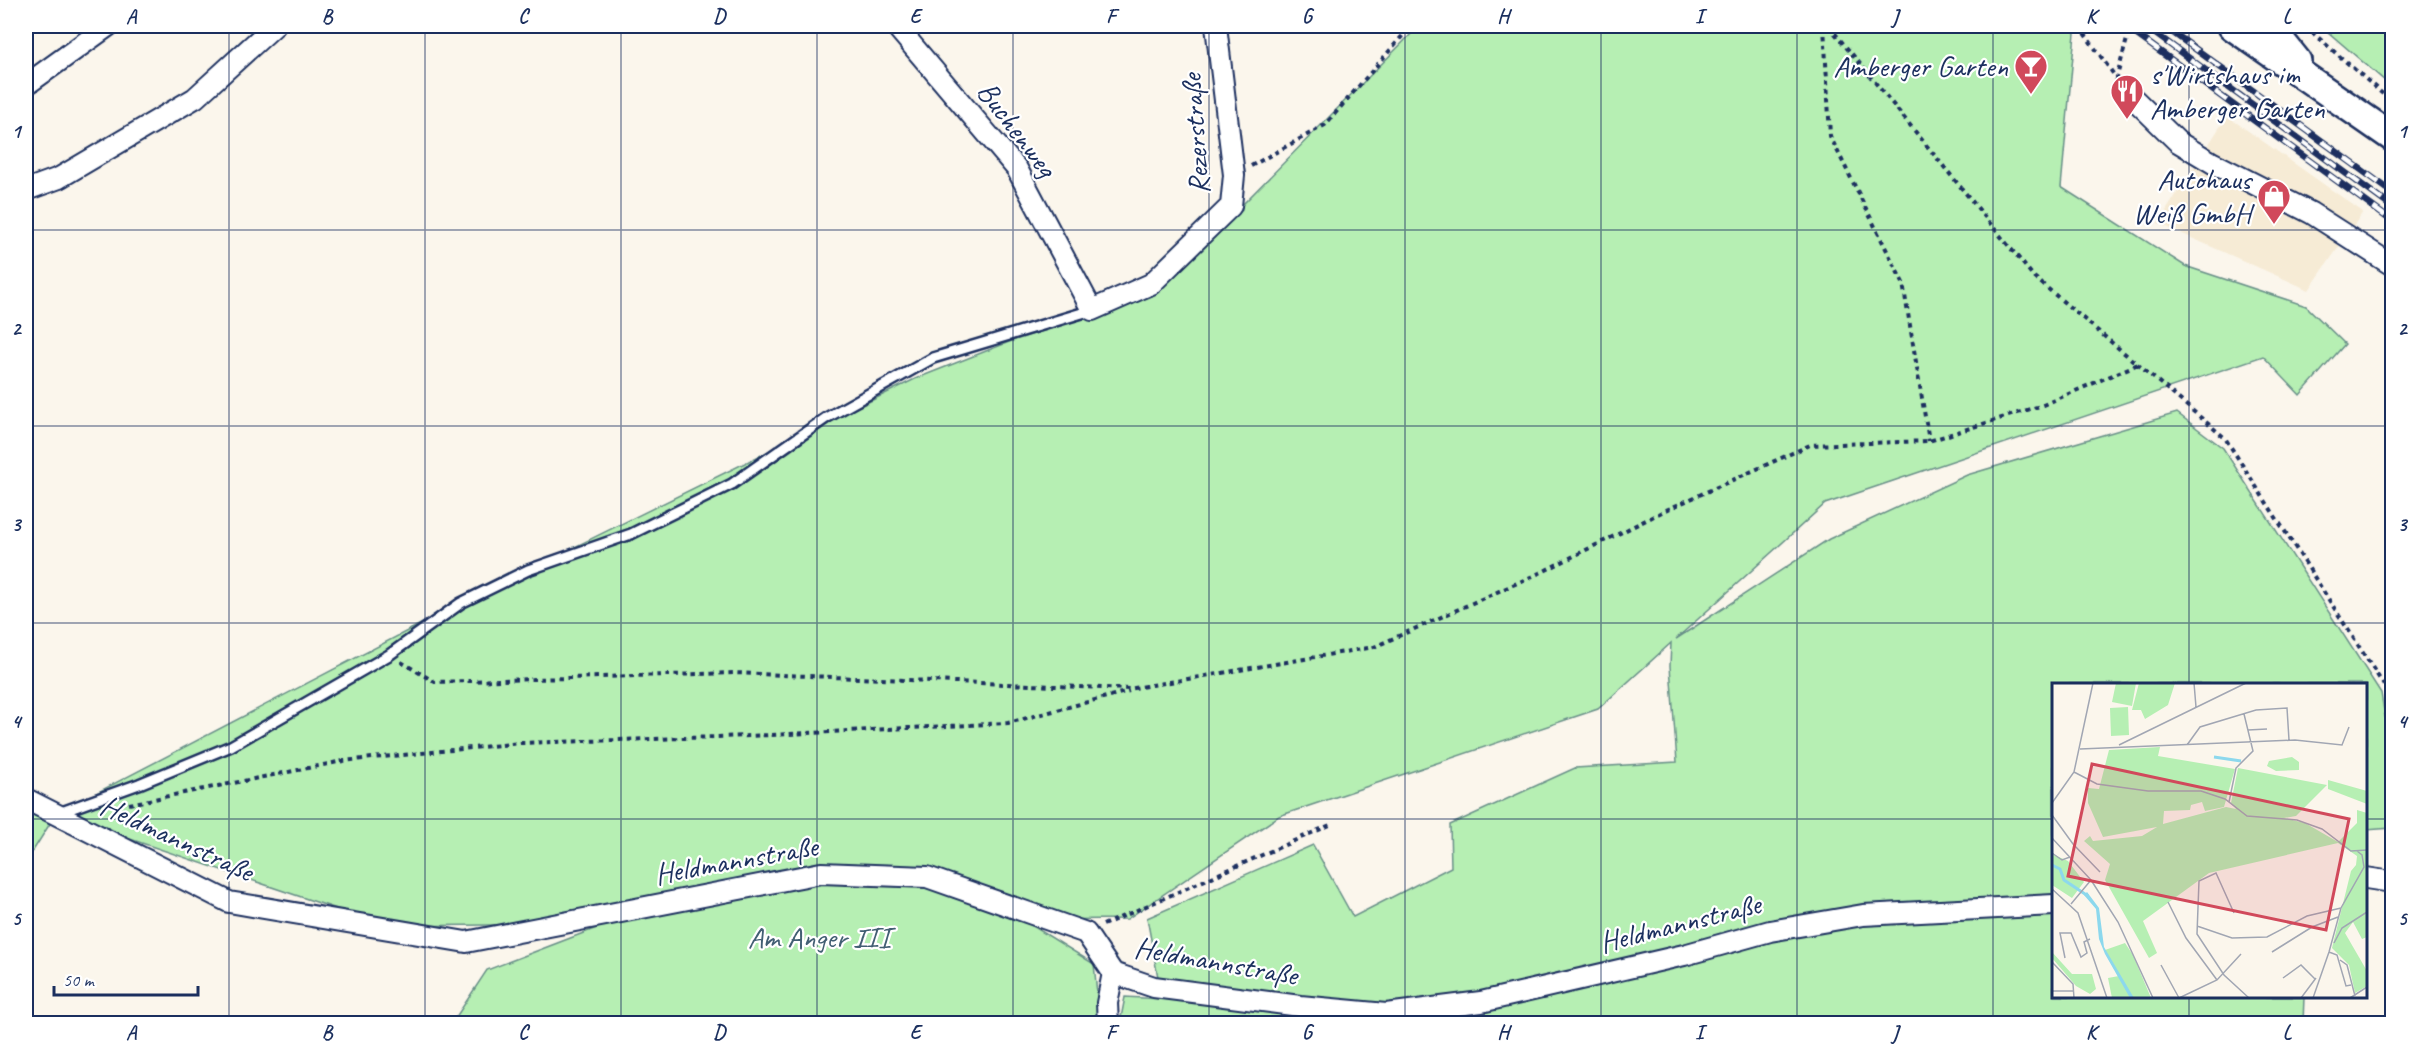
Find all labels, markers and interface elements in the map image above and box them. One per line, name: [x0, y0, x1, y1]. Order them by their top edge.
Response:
text: A: [126, 4, 138, 29]
text: B: [322, 4, 334, 29]
text: C: [518, 4, 530, 29]
text: D: [713, 4, 727, 29]
text: E: [910, 4, 924, 29]
text: F: [1106, 4, 1120, 29]
text: G: [1302, 4, 1315, 29]
text: H: [1497, 4, 1512, 29]
text: I: [1695, 4, 1708, 29]
text: J: [1890, 4, 1902, 29]
text: K: [2086, 4, 2100, 29]
text: L: [2283, 4, 2293, 29]
place label: Amberger Garten: [1833, 47, 2008, 85]
bar icon: Amberger Garten: [2013, 48, 2049, 95]
place label: s'Wirtshaus im Amberger Garten: [2150, 55, 2325, 127]
street label: Rezerstraße: [1172, 70, 1218, 195]
restaurant icon: s'Wirtshaus im Amberger Garten: [2109, 73, 2145, 120]
street label: Buchenweg: [969, 74, 1067, 186]
text: 1: [12, 119, 23, 144]
text: 1: [2398, 119, 2409, 144]
place label: Autohaus Weiß GmbH: [2133, 160, 2255, 232]
shop icon: Autohaus Weiß GmbH: [2256, 178, 2292, 225]
text: 2: [12, 316, 23, 341]
text: 2: [2398, 316, 2409, 341]
text: 3: [12, 512, 23, 537]
text: 3: [2398, 512, 2409, 537]
inset map: [2052, 683, 2367, 998]
text: 4: [12, 709, 24, 734]
text: 4: [2398, 709, 2410, 734]
street label: Heldmannstraße: [94, 786, 262, 891]
street label: Heldmannstraße: [652, 827, 823, 893]
street label: Heldmannstraße: [1596, 884, 1767, 961]
text: 5: [12, 906, 23, 931]
text: 5: [2398, 906, 2409, 931]
park label: Am Anger III: [748, 918, 896, 956]
street label: Heldmannstraße: [1132, 928, 1303, 994]
scale bar: [54, 959, 198, 997]
text: 50 m: [63, 969, 96, 991]
text: A: [126, 1020, 138, 1045]
text: B: [322, 1020, 334, 1045]
text: C: [518, 1020, 530, 1045]
text: D: [713, 1020, 727, 1045]
text: E: [910, 1020, 924, 1045]
text: F: [1106, 1020, 1120, 1045]
text: G: [1302, 1020, 1315, 1045]
text: H: [1497, 1020, 1512, 1045]
text: I: [1695, 1020, 1708, 1045]
text: J: [1890, 1020, 1902, 1045]
text: K: [2086, 1020, 2100, 1045]
text: L: [2283, 1020, 2293, 1045]

